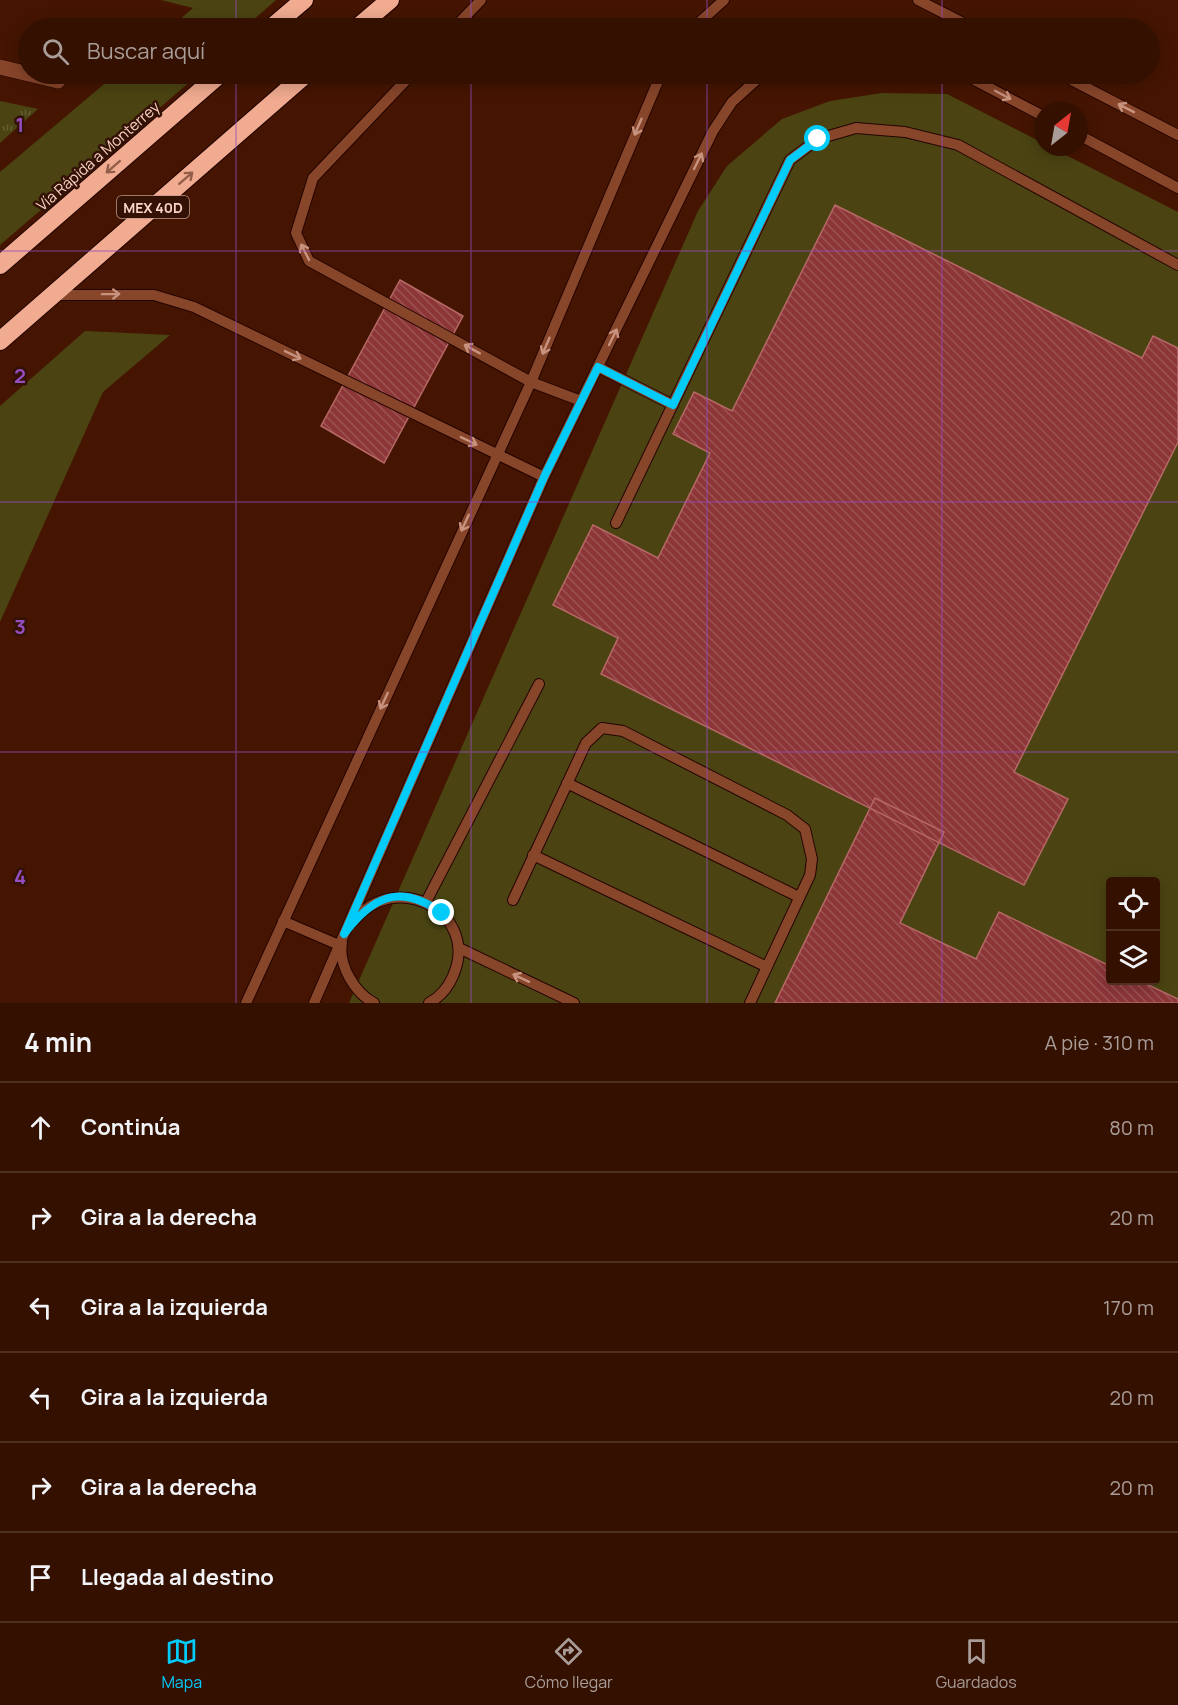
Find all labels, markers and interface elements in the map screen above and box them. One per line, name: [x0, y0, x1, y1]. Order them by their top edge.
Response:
search box: [18, 18, 1160, 84]
icon: search: [39, 35, 72, 68]
text: Buscar aquí: [87, 36, 205, 66]
one-way arrow: [994, 89, 1011, 101]
street label: Vía Rápida a Monterrey: [32, 96, 164, 216]
north arrow: [1034, 102, 1088, 156]
one-way arrow: [1118, 102, 1135, 114]
text: 1: [16, 111, 24, 138]
one-way arrow: [632, 118, 643, 136]
route start: [804, 125, 830, 151]
one-way arrow: [692, 153, 704, 171]
one-way arrow: [105, 160, 120, 174]
one-way arrow: [178, 171, 193, 185]
road number: MEX 40D: [117, 196, 189, 218]
one-way arrow: [299, 244, 311, 261]
one-way arrow: [101, 288, 121, 300]
one-way arrow: [607, 328, 619, 346]
one-way arrow: [540, 336, 551, 354]
one-way arrow: [463, 343, 480, 355]
one-way arrow: [284, 350, 302, 362]
text: 2: [14, 362, 26, 389]
one-way arrow: [459, 435, 477, 447]
one-way arrow: [459, 514, 471, 532]
text: 3: [14, 613, 26, 640]
one-way arrow: [378, 691, 390, 709]
text: 4: [14, 863, 26, 890]
map controls: [1106, 877, 1160, 985]
button: locate: [1106, 877, 1160, 931]
route end: [428, 899, 454, 925]
button: layers: [1106, 931, 1160, 985]
one-way arrow: [512, 971, 530, 983]
text: 4 min: [24, 1024, 92, 1060]
text: A pie · 310 m: [1045, 1029, 1154, 1056]
icon: ahead: [24, 1111, 57, 1144]
text: Continúa: [81, 1112, 181, 1142]
text: 80 m: [1109, 1114, 1154, 1141]
icon: right: [24, 1201, 57, 1234]
text: Gira a la derecha: [81, 1202, 257, 1232]
text: 20 m: [1109, 1204, 1154, 1231]
icon: left: [24, 1291, 57, 1324]
text: Gira a la izquierda: [81, 1292, 268, 1322]
text: 170 m: [1103, 1294, 1154, 1321]
icon: left: [24, 1381, 57, 1414]
text: Gira a la izquierda: [81, 1382, 268, 1412]
text: 20 m: [1109, 1384, 1154, 1411]
icon: right: [24, 1471, 57, 1504]
text: Gira a la derecha: [81, 1472, 257, 1502]
text: 20 m: [1109, 1474, 1154, 1501]
icon: arrive: [24, 1561, 57, 1594]
text: Llegada al destino: [81, 1562, 274, 1592]
tab: Mapa: [161, 1635, 202, 1693]
tab: Cómo llegar: [525, 1635, 613, 1693]
tab: Guardados: [936, 1635, 1017, 1693]

